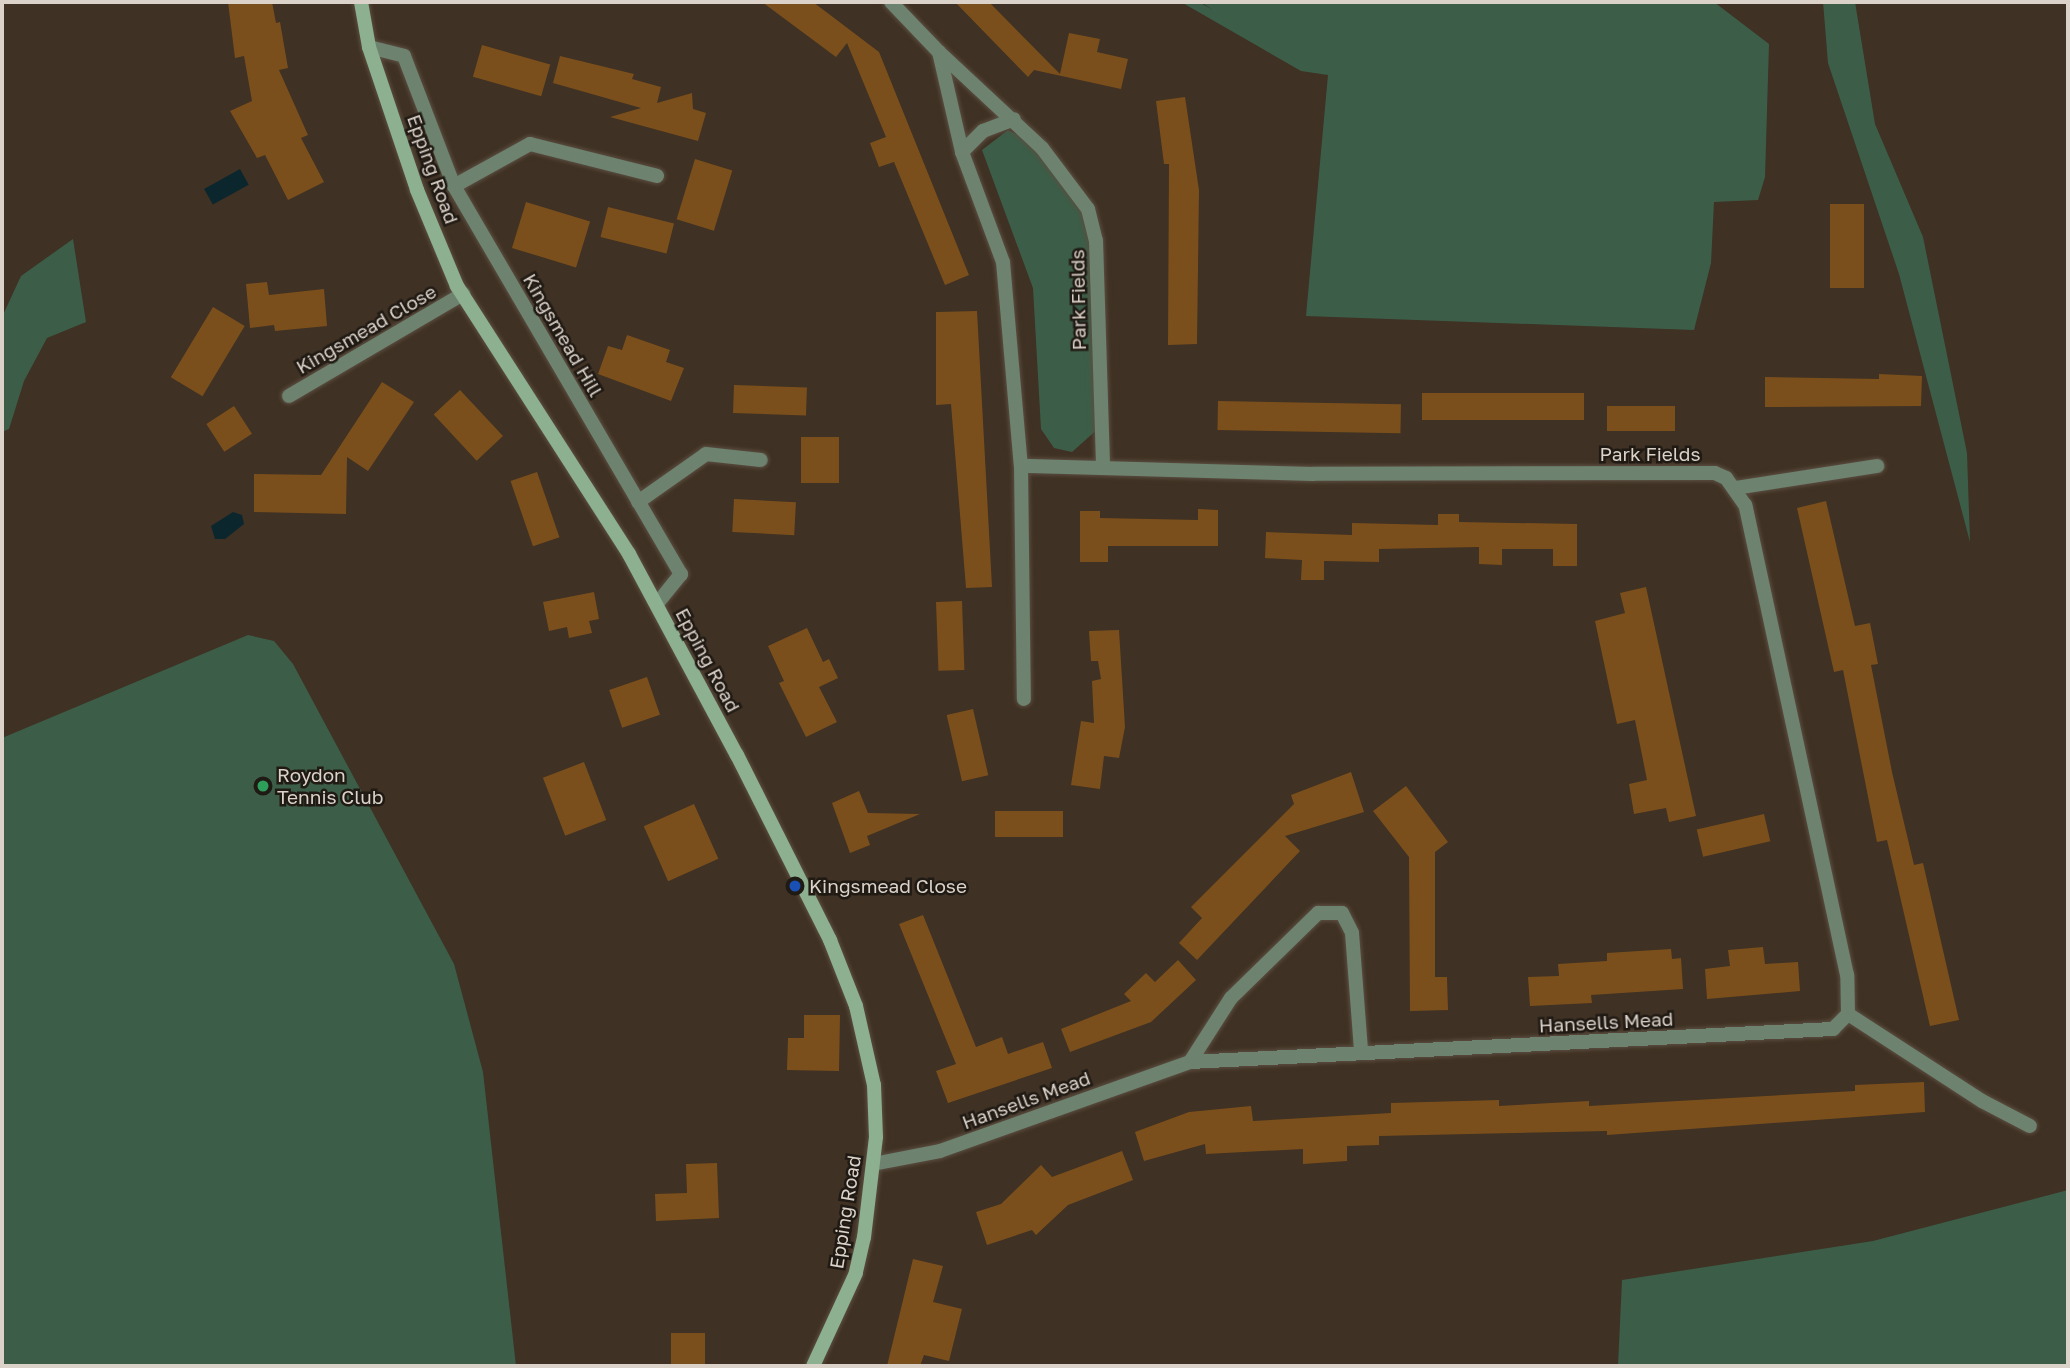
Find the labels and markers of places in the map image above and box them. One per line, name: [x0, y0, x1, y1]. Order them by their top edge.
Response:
place label: Roydon Tennis Club: [277, 764, 384, 808]
marker: Roydon Tennis Club: [255, 778, 271, 794]
place label: Kingsmead Close: [809, 875, 967, 897]
marker: Kingsmead Close: [787, 878, 803, 894]

